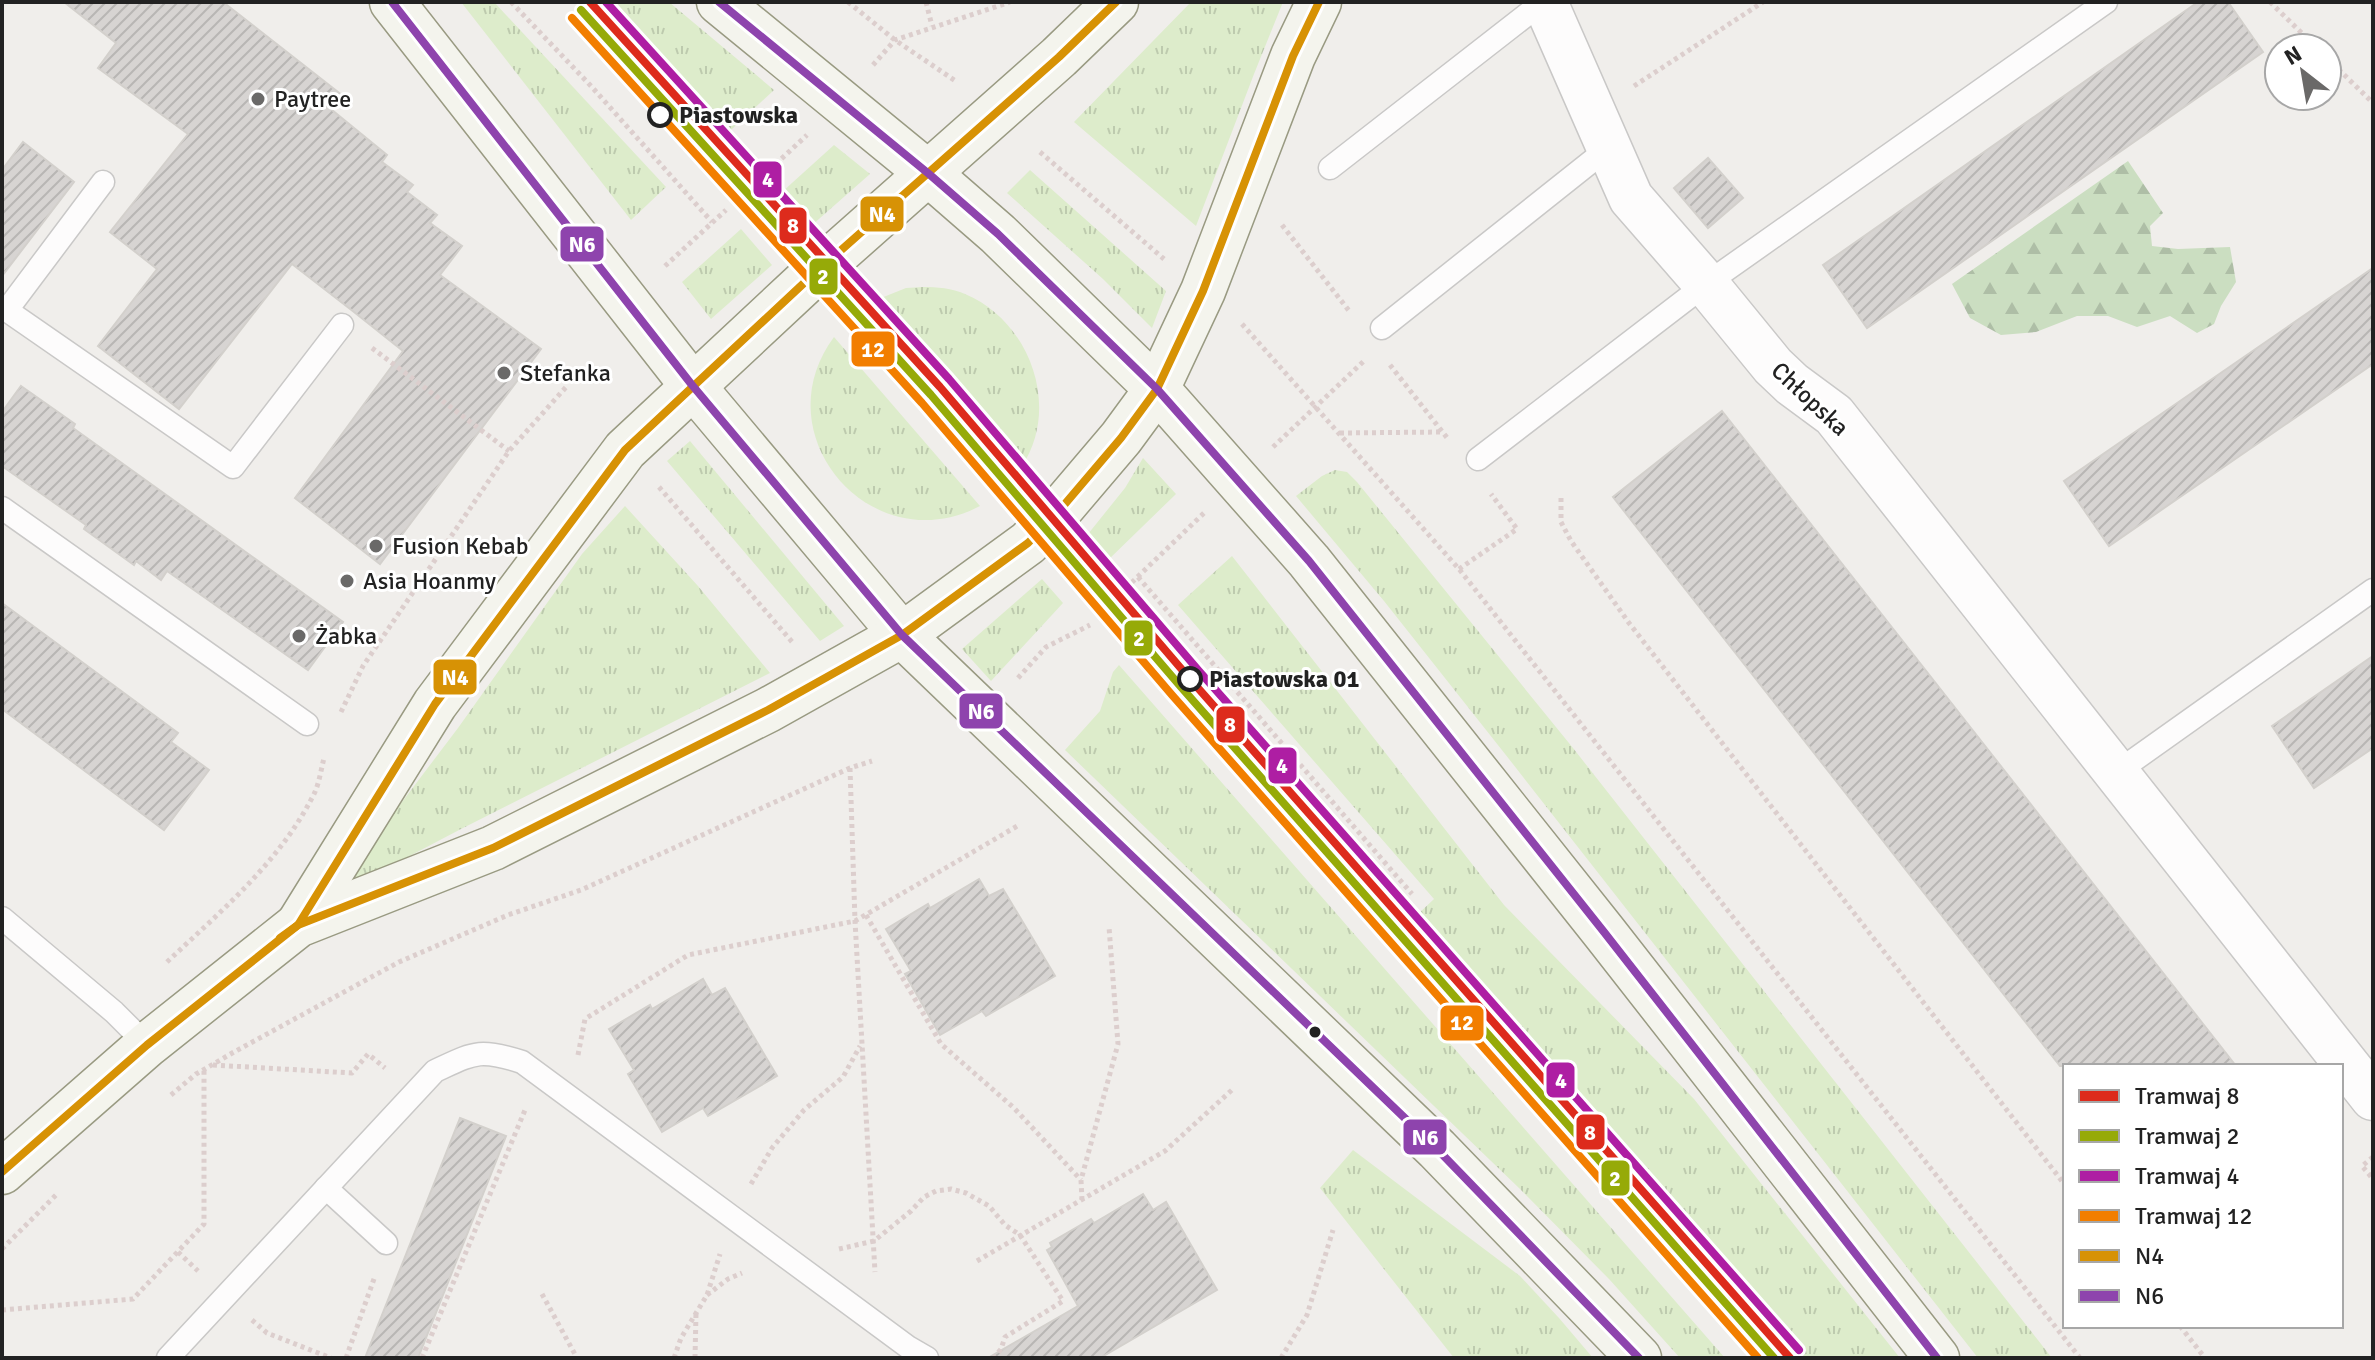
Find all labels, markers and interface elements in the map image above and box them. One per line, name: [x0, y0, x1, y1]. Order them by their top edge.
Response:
north arrow: [2263, 32, 2343, 112]
text: N: [2279, 40, 2306, 71]
place label: Paytree: [274, 84, 351, 114]
marker: Paytree: [249, 90, 267, 108]
place label: Piastowska: [679, 100, 798, 130]
marker: Piastowska: [648, 103, 672, 127]
line badge: 4: [752, 160, 783, 199]
text: 4: [762, 166, 774, 193]
line badge: N4: [859, 195, 905, 233]
text: N4: [868, 201, 896, 228]
line badge: 8: [778, 206, 808, 245]
text: 8: [787, 212, 799, 239]
line badge: N6: [559, 225, 605, 263]
text: N6: [568, 231, 596, 258]
line badge: 2: [808, 257, 839, 296]
text: 2: [817, 263, 829, 290]
line badge: 12: [850, 330, 896, 368]
text: 12: [861, 336, 885, 363]
street label: Chłopska: [1765, 355, 1855, 443]
place label: Stefanka: [520, 358, 611, 388]
marker: Stefanka: [495, 364, 513, 382]
place label: Fusion Kebab: [392, 531, 528, 561]
marker: Fusion Kebab: [367, 537, 385, 555]
place label: Asia Hoanmy: [363, 566, 496, 596]
marker: Asia Hoanmy: [338, 572, 356, 590]
line badge: 2: [1123, 619, 1154, 657]
place label: Żabka: [315, 621, 377, 651]
text: 2: [1133, 625, 1145, 652]
marker: Żabka: [290, 627, 308, 645]
line badge: N4: [432, 658, 478, 696]
text: N4: [441, 664, 469, 691]
place label: Piastowska 01: [1209, 664, 1359, 694]
marker: Piastowska 01: [1178, 667, 1202, 691]
line badge: N6: [958, 692, 1004, 730]
text: N6: [967, 698, 995, 725]
line badge: 8: [1215, 705, 1246, 744]
text: 8: [1224, 711, 1236, 738]
line badge: 4: [1267, 746, 1298, 785]
text: 4: [1276, 752, 1288, 779]
line badge: 12: [1439, 1004, 1485, 1042]
text: 12: [1450, 1009, 1474, 1036]
unlabelled marker: [1307, 1024, 1323, 1040]
line badge: 4: [1545, 1061, 1576, 1099]
legend: [2063, 1064, 2343, 1328]
text: 4: [1555, 1067, 1567, 1094]
text: Tramwaj 8: [2135, 1081, 2239, 1111]
line badge: 8: [1575, 1113, 1606, 1151]
line badge: N6: [1402, 1118, 1448, 1156]
text: 8: [1584, 1119, 1596, 1146]
text: Tramwaj 2: [2135, 1121, 2239, 1151]
text: N6: [1411, 1124, 1439, 1151]
line badge: 2: [1600, 1159, 1631, 1197]
text: Tramwaj 4: [2135, 1161, 2240, 1191]
text: 2: [1609, 1165, 1621, 1192]
text: Tramwaj 12: [2135, 1201, 2252, 1231]
text: N4: [2135, 1241, 2164, 1271]
text: N6: [2135, 1281, 2164, 1311]

